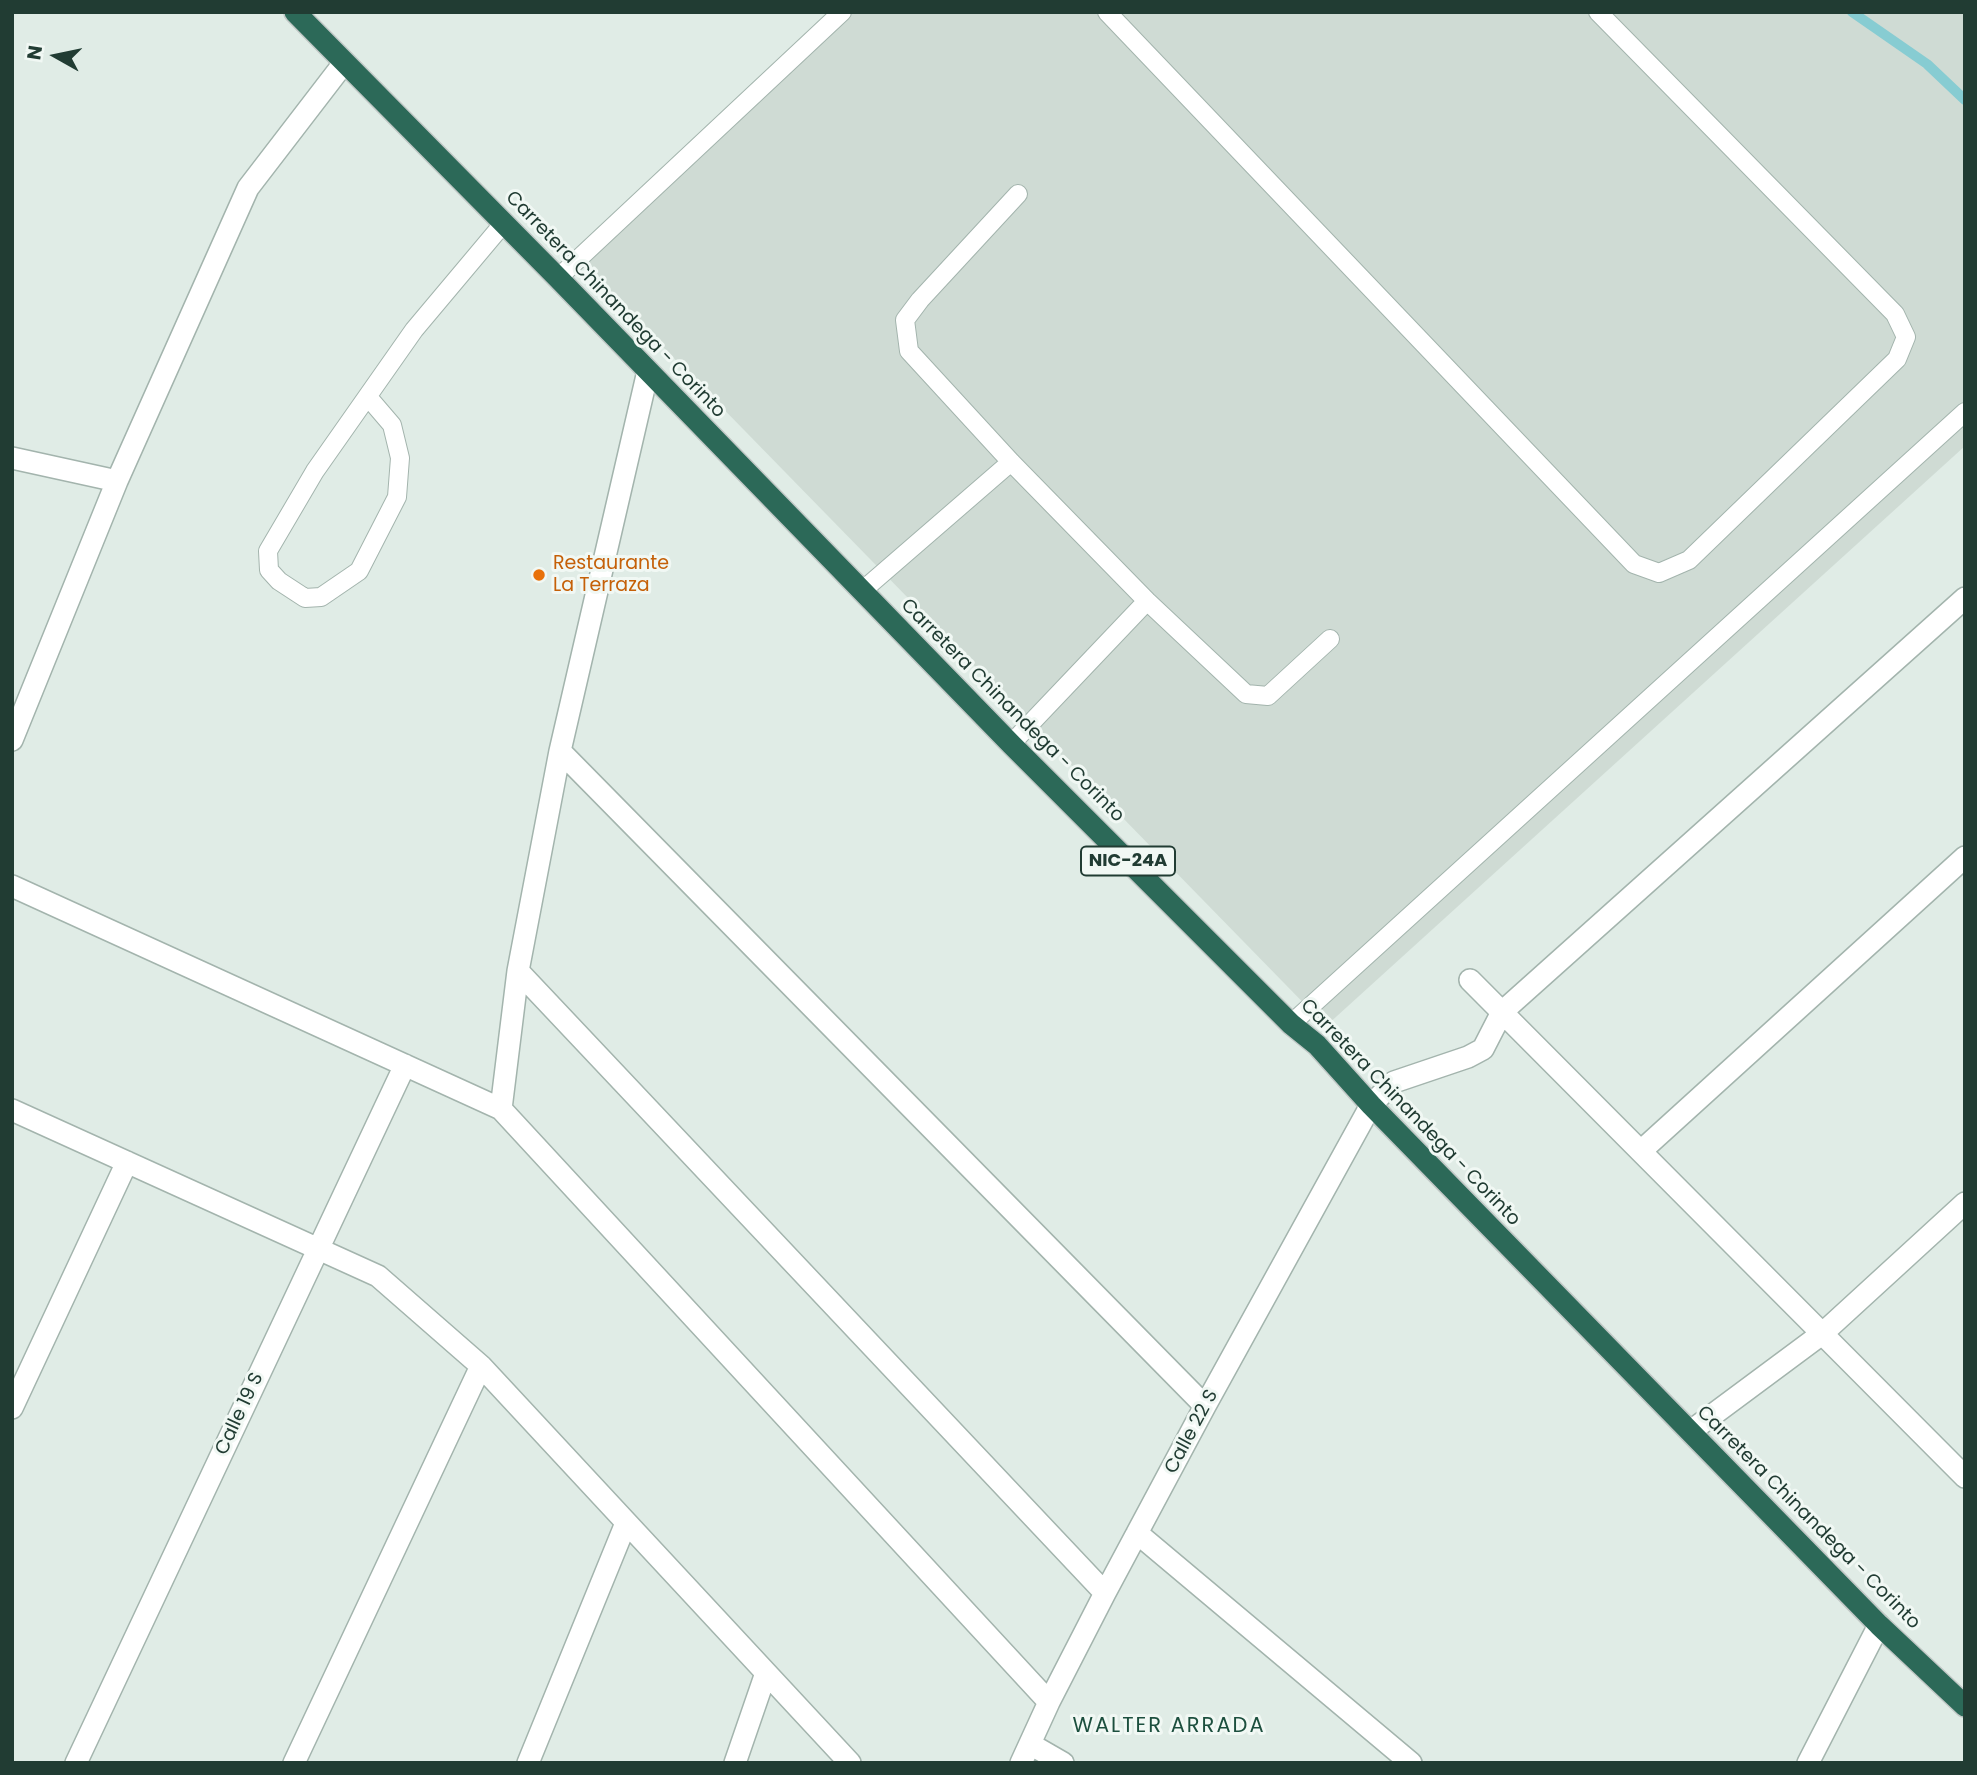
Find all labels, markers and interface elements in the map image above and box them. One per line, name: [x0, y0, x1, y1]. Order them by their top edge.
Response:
north arrow: [21, 21, 91, 91]
text: N: [20, 43, 49, 62]
street label: Carretera Chinandega - Corinto: [500, 187, 730, 423]
place label: Restaurante La Terraza: [553, 553, 669, 597]
marker: Restaurante La Terraza: [531, 567, 547, 583]
street label: Carretera Chinandega - Corinto: [896, 595, 1128, 827]
road number: NIC-24A: [1081, 846, 1175, 876]
street label: Carretera Chinandega - Corinto: [1295, 995, 1525, 1231]
street label: Calle 19 S: [211, 1369, 269, 1459]
street label: Calle 22 S: [1160, 1386, 1224, 1478]
street label: Carretera Chinandega - Corinto: [1692, 1402, 1924, 1634]
district label: WALTER ARRADA: [1074, 1714, 1264, 1740]

